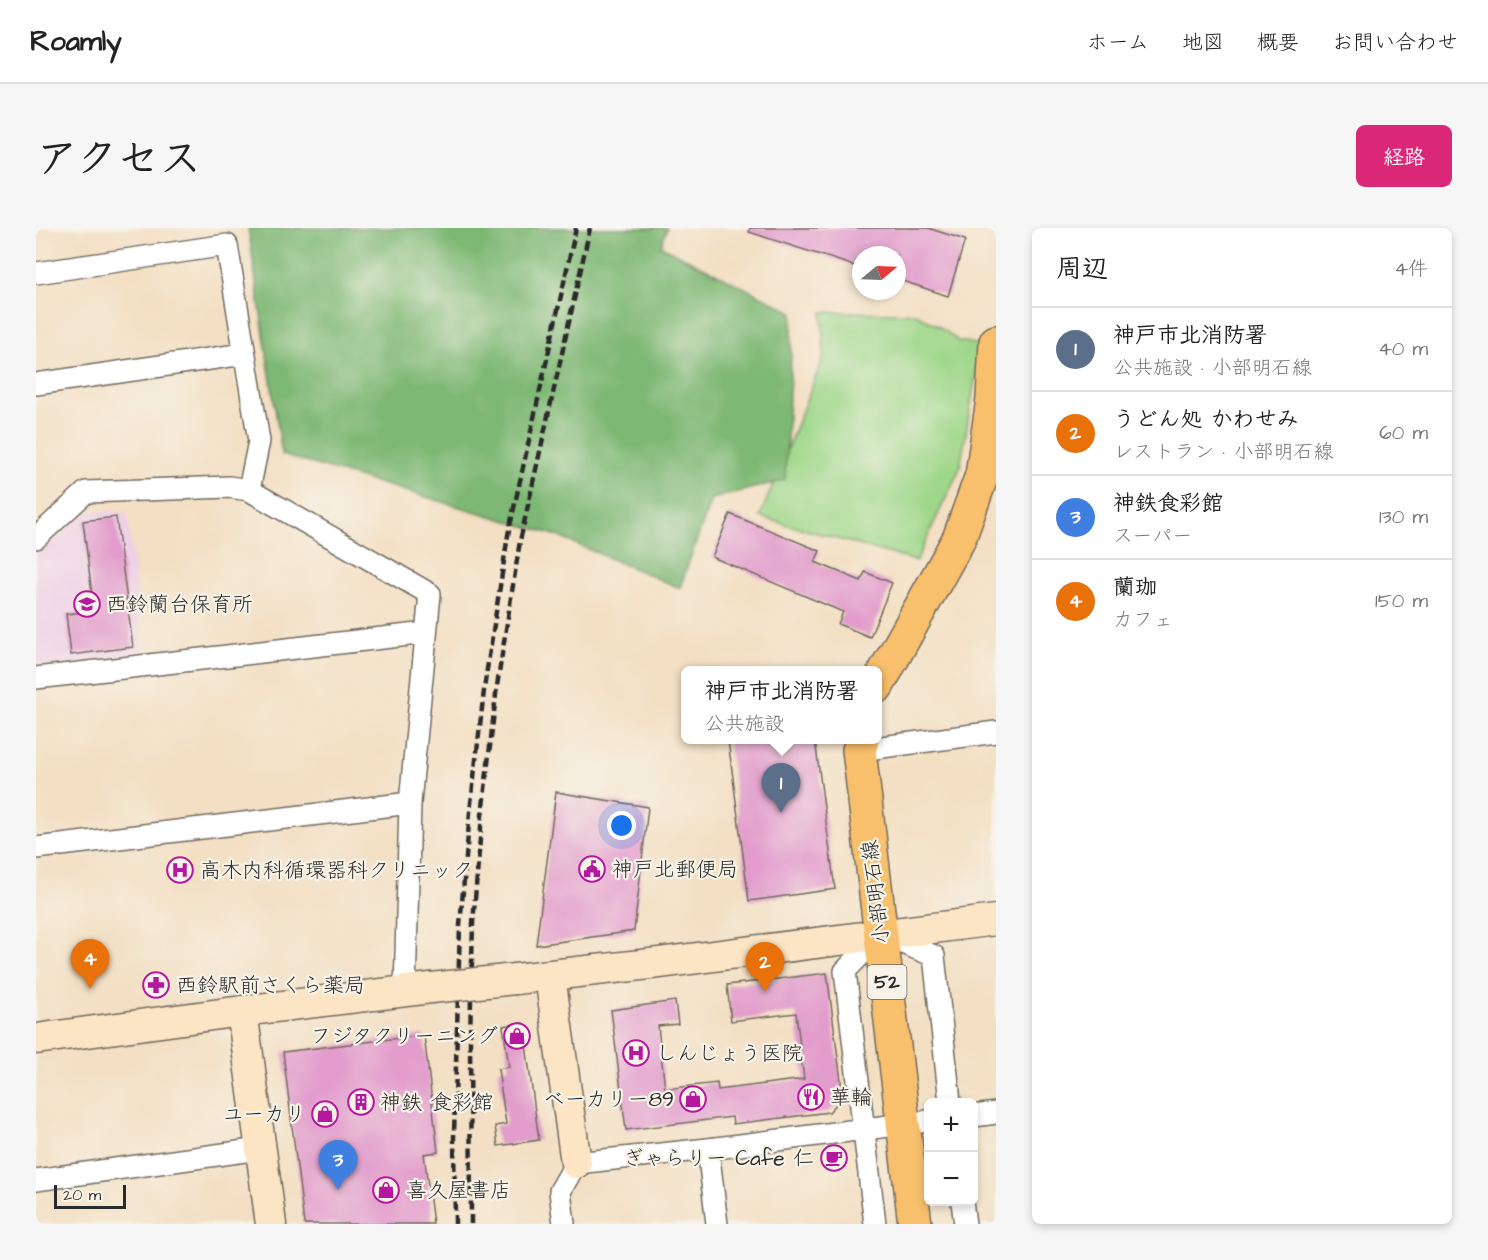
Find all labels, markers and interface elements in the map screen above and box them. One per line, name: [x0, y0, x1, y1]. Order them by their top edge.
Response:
text: Roamly: [30, 22, 122, 61]
text: ホーム: [1087, 28, 1149, 57]
text: 地図: [1182, 28, 1224, 57]
text: 概要: [1257, 28, 1299, 57]
text: お問い合わせ: [1332, 28, 1458, 57]
button: 経路: [1356, 125, 1452, 187]
text: アクセス: [36, 131, 201, 189]
north arrow: [852, 246, 906, 300]
text: 周辺: [1056, 251, 1108, 287]
text: 4件: [1394, 255, 1428, 283]
text: 神戸市北消防署: [1113, 320, 1267, 351]
text: 1: [1074, 335, 1077, 363]
text: 40 m: [1378, 335, 1428, 363]
text: 公共施設 · 小部明石線: [1113, 354, 1312, 382]
text: うどん処 かわせみ: [1113, 404, 1299, 435]
text: 2: [1070, 419, 1081, 447]
text: 60 m: [1379, 419, 1428, 447]
text: レストラン · 小部明石線: [1113, 438, 1333, 466]
text: 神鉄食彩館: [1113, 488, 1223, 519]
text: 3: [1070, 503, 1081, 531]
text: 130 m: [1379, 503, 1428, 531]
text: スーパー: [1113, 522, 1192, 550]
text: 蘭珈: [1113, 572, 1157, 603]
text: 4: [1069, 587, 1082, 615]
text: 150 m: [1375, 587, 1428, 615]
school or university icon: 西鈴蘭台保育所: [72, 589, 102, 619]
place label: 西鈴蘭台保育所: [106, 590, 253, 619]
text: カフェ: [1113, 606, 1173, 634]
popup: [681, 666, 882, 744]
text: 神戸市北消防署: [704, 676, 859, 707]
text: 公共施設: [704, 710, 784, 738]
pin: 1: [762, 764, 800, 813]
your location: [607, 811, 636, 840]
street label: 小部明石線: [855, 838, 897, 946]
public building icon: 神戸北郵便局: [577, 854, 607, 884]
hospital icon: 高木内科循環器科クリニック: [165, 855, 195, 885]
place label: 神戸北郵便局: [612, 855, 738, 884]
place label: 高木内科循環器科クリニック: [200, 856, 473, 885]
pin: 4: [70, 940, 110, 989]
pin: 2: [746, 942, 784, 992]
road number: 52: [868, 965, 906, 999]
pharmacy icon: 西鈴駅前さくら薬局: [141, 970, 171, 1000]
place label: 西鈴駅前さくら薬局: [176, 971, 365, 1000]
shop icon: フジタクリーニング: [502, 1021, 532, 1051]
place label: フジタクリーニング: [310, 1022, 498, 1051]
hospital icon: しんじょう医院: [621, 1038, 651, 1068]
place label: しんじょう医院: [656, 1039, 803, 1068]
restaurant icon: 華輪: [796, 1082, 826, 1112]
place label: 華輪: [830, 1083, 872, 1112]
shop icon: ベーカリー89: [678, 1084, 708, 1114]
place label: ベーカリー89: [543, 1085, 674, 1114]
building icon: 神鉄 食彩館: [346, 1087, 376, 1117]
place label: 神鉄 食彩館: [380, 1088, 493, 1117]
map controls: [924, 1098, 978, 1206]
button: +: [924, 1098, 978, 1152]
shop icon: ユーカリ: [310, 1099, 340, 1129]
place label: ユーカリ: [223, 1100, 306, 1129]
pin: 3: [318, 1140, 358, 1190]
cafe icon: ぎゃらりー Cafe 仁: [819, 1143, 849, 1173]
place label: ぎゃらりー Cafe 仁: [623, 1144, 814, 1173]
button: −: [924, 1152, 978, 1206]
shop icon: 喜久屋書店: [371, 1175, 401, 1205]
place label: 喜久屋書店: [406, 1176, 511, 1205]
scale bar: [54, 1182, 126, 1210]
text: 20 m: [63, 1184, 101, 1206]

